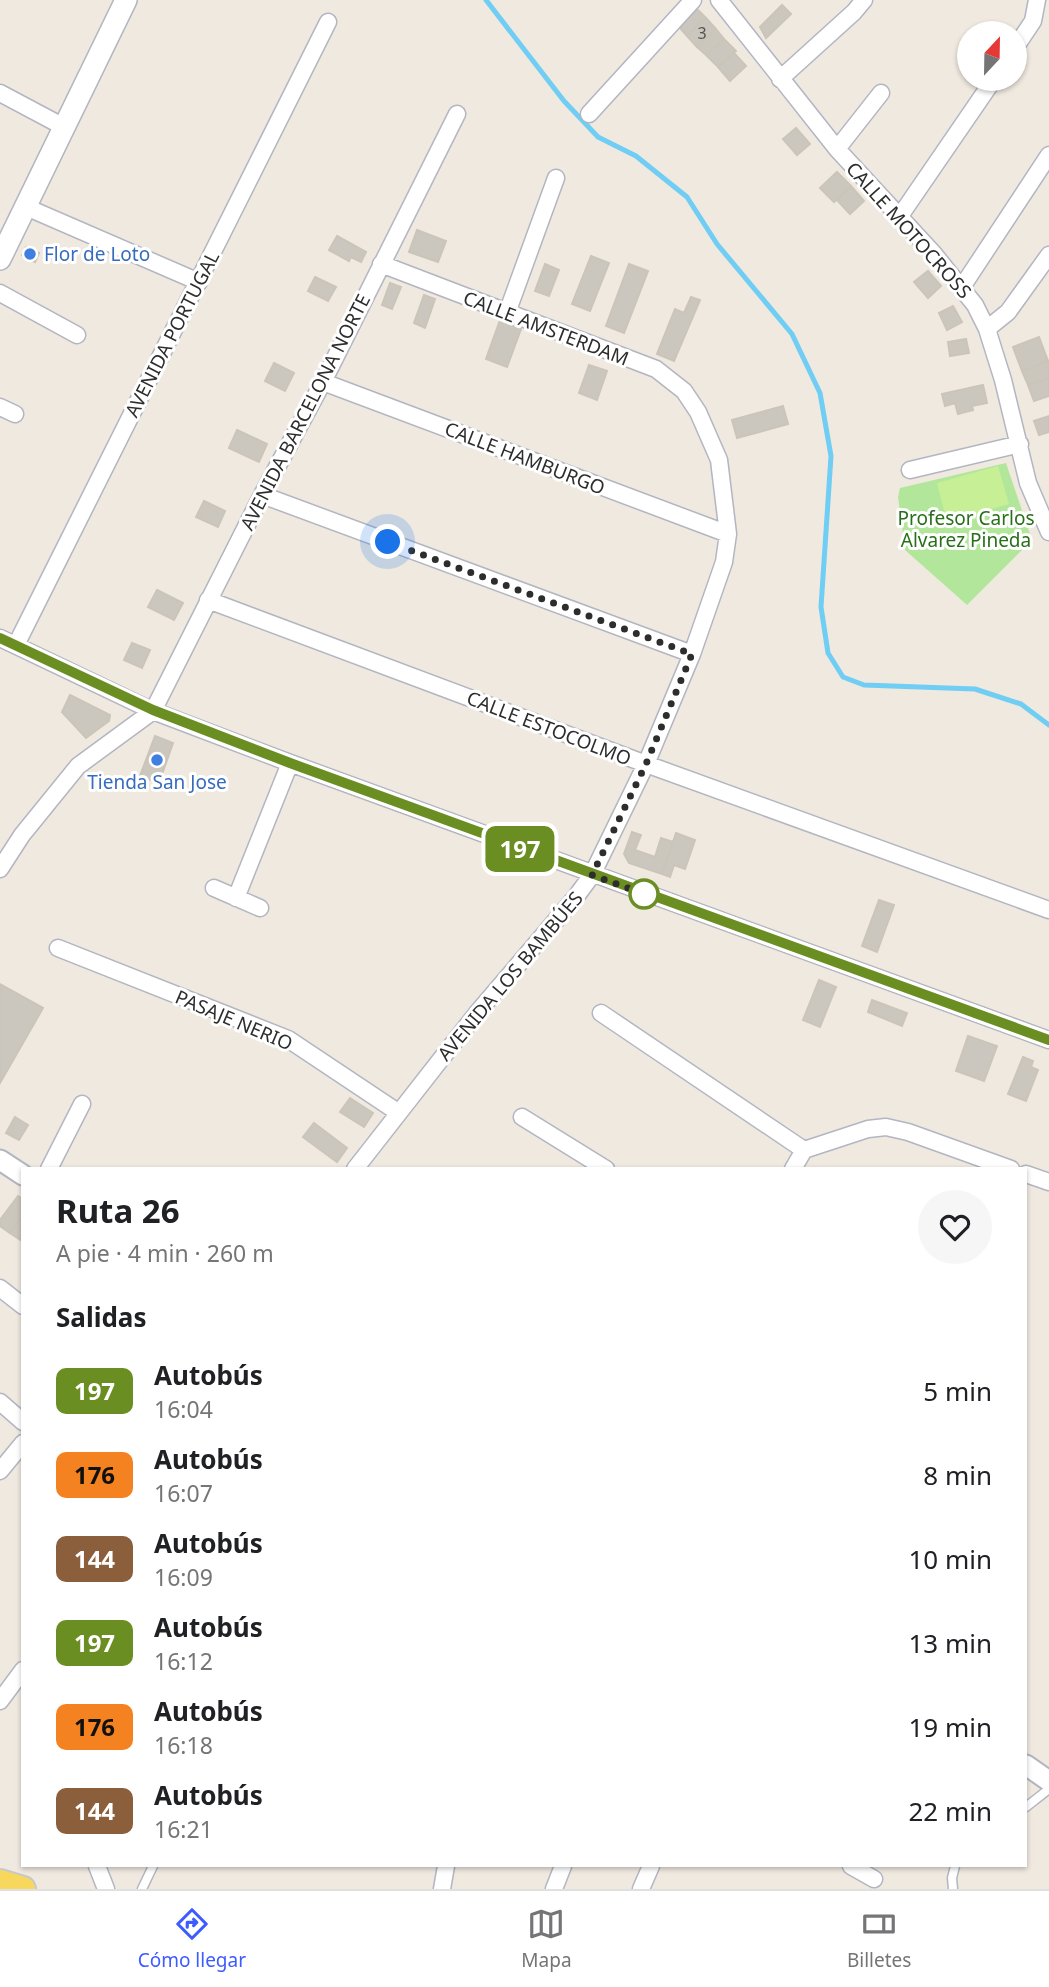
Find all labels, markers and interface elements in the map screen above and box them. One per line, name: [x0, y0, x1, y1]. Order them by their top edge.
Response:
north arrow: [957, 21, 1027, 91]
map controls: [957, 21, 1027, 91]
house number: 3: [697, 22, 707, 44]
street label: CALLE MOTOCROSS: [841, 156, 977, 304]
place label: Flor de Loto: [44, 241, 150, 267]
marker: Flor de Loto: [22, 246, 38, 262]
street label: AVENIDA PORTUGAL: [119, 246, 225, 422]
street label: CALLE AMSTERDAM: [460, 284, 632, 372]
street label: AVENIDA BARCELONA NORTE: [234, 289, 376, 535]
street label: CALLE HAMBURGO: [441, 415, 609, 501]
park label: Profesor Carlos Alvarez Pineda: [897, 505, 1035, 553]
your location: [370, 524, 405, 559]
street label: CALLE ESTOCOLMO: [463, 685, 635, 771]
marker: Tienda San Jose: [149, 752, 165, 768]
place label: Tienda San Jose: [87, 769, 227, 795]
line badge: 197: [480, 826, 560, 872]
text: 197: [499, 832, 541, 865]
unlabelled marker: [629, 879, 659, 909]
street label: AVENIDA LOS BAMBÚES: [431, 886, 589, 1066]
street label: PASAJE NERIO: [171, 984, 297, 1056]
text: Ruta 26: [56, 1188, 180, 1233]
button: heart: [918, 1190, 992, 1264]
text: A pie · 4 min · 260 m: [56, 1237, 274, 1269]
text: Salidas: [56, 1299, 146, 1335]
text: Autobús: [154, 1357, 263, 1393]
text: 5 min: [923, 1373, 992, 1409]
text: 197: [74, 1374, 115, 1407]
text: 16:04: [154, 1393, 213, 1425]
text: Autobús: [154, 1441, 263, 1477]
text: 8 min: [923, 1457, 992, 1493]
text: 176: [74, 1458, 115, 1491]
text: 16:07: [154, 1477, 213, 1509]
text: Autobús: [154, 1525, 263, 1561]
text: 10 min: [908, 1541, 992, 1577]
text: 144: [74, 1542, 115, 1575]
text: 16:09: [154, 1561, 213, 1593]
text: Autobús: [154, 1609, 263, 1645]
text: 13 min: [908, 1625, 992, 1661]
text: 197: [74, 1626, 115, 1659]
text: 16:12: [154, 1645, 213, 1677]
text: Autobús: [154, 1693, 263, 1729]
text: 19 min: [908, 1709, 992, 1745]
text: 176: [74, 1710, 115, 1743]
text: 16:18: [154, 1729, 213, 1761]
text: Autobús: [154, 1777, 263, 1813]
text: 22 min: [908, 1793, 992, 1829]
text: 144: [74, 1794, 115, 1827]
text: 16:21: [154, 1813, 213, 1845]
tab: Cómo llegar: [138, 1905, 246, 1973]
tab: Mapa: [521, 1905, 572, 1973]
tab: Billetes: [847, 1905, 911, 1973]

